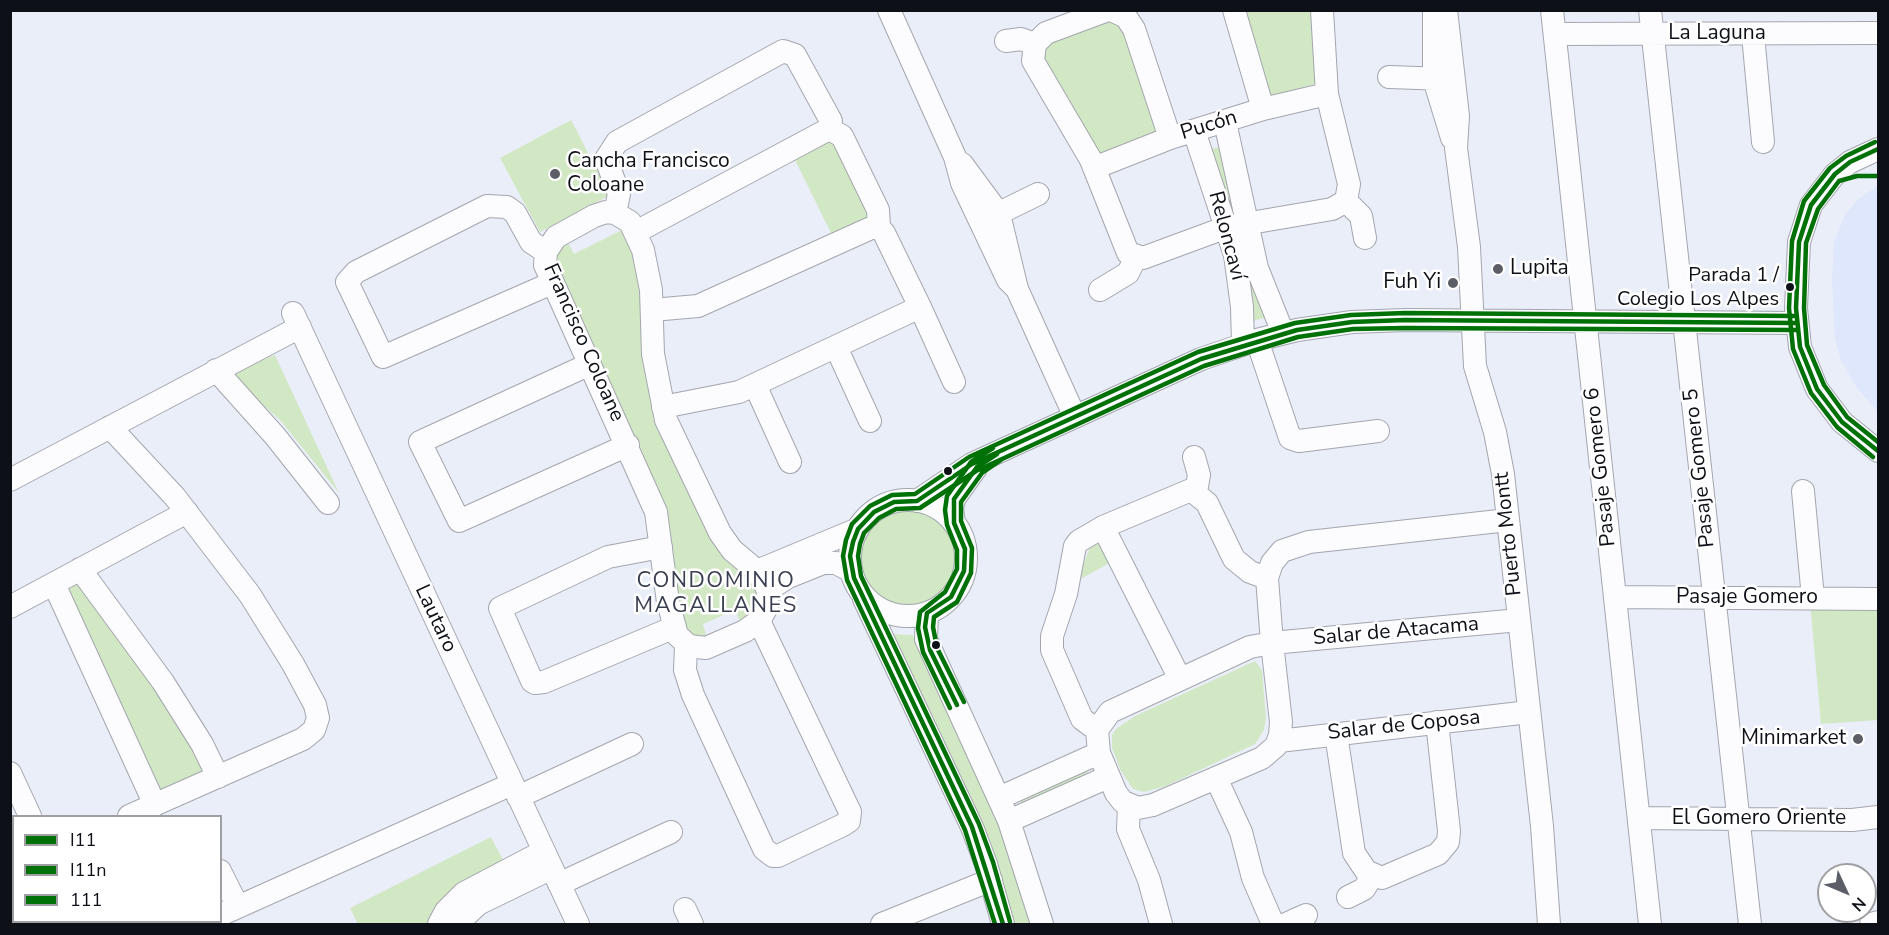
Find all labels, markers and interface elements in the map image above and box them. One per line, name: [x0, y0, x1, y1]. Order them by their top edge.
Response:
street label: La Laguna: [1668, 21, 1766, 47]
street label: Pucón: [1178, 105, 1240, 147]
place label: Cancha Francisco Coloane: [567, 149, 730, 199]
marker: Cancha Francisco Coloane: [548, 167, 562, 181]
street label: Reloncaví: [1202, 189, 1250, 283]
place label: Lupita: [1510, 256, 1569, 282]
street label: Francisco Coloane: [537, 260, 629, 426]
marker: Lupita: [1491, 262, 1505, 276]
place label: Parada 1 / Colegio Los Alpes: [1617, 264, 1779, 311]
place label: Fuh Yi: [1383, 270, 1441, 296]
marker: Fuh Yi: [1446, 276, 1460, 290]
marker: Parada 1 / Colegio Los Alpes: [1784, 281, 1796, 293]
street label: Pasaje Gomero 6: [1580, 386, 1622, 548]
street label: Pasaje Gomero 5: [1679, 387, 1721, 549]
unlabelled marker: [942, 465, 954, 477]
street label: Puerto Montt: [1490, 471, 1528, 597]
district label: CONDOMINIO MAGALLANES: [634, 569, 798, 620]
street label: Lautaro: [408, 581, 462, 657]
street label: Pasaje Gomero: [1676, 585, 1818, 611]
street label: Salar de Atacama: [1312, 612, 1480, 652]
unlabelled marker: [930, 639, 942, 651]
street label: Salar de Coposa: [1326, 705, 1482, 747]
place label: Minimarket: [1741, 726, 1846, 752]
marker: Minimarket: [1851, 732, 1865, 746]
street label: El Gomero Oriente: [1672, 806, 1846, 832]
legend: [12, 815, 222, 923]
text: I11: [70, 828, 96, 852]
text: I11n: [70, 858, 106, 882]
north arrow: [1817, 863, 1877, 923]
text: 111: [70, 888, 102, 912]
text: N: [1846, 892, 1871, 916]

